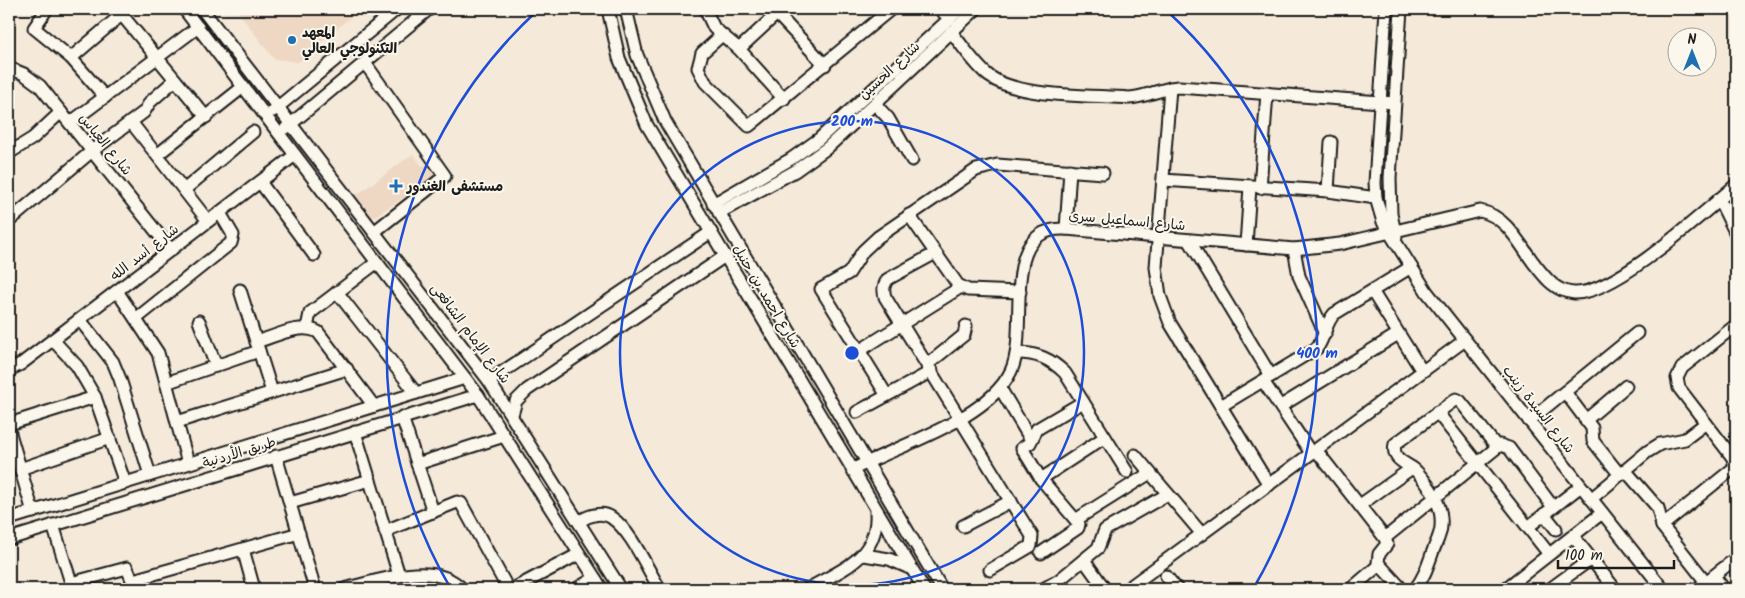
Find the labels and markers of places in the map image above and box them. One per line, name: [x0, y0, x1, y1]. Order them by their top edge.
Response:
place label: المعهد التكنولوجي العالي: [302, 22, 397, 61]
marker: المعهد التكنولوجي العالي: [286, 34, 298, 46]
place label: مستشفى الغندور: [405, 176, 503, 198]
marker: مستشفى الغندور: [389, 179, 403, 193]
centre of rings: [843, 344, 861, 362]

